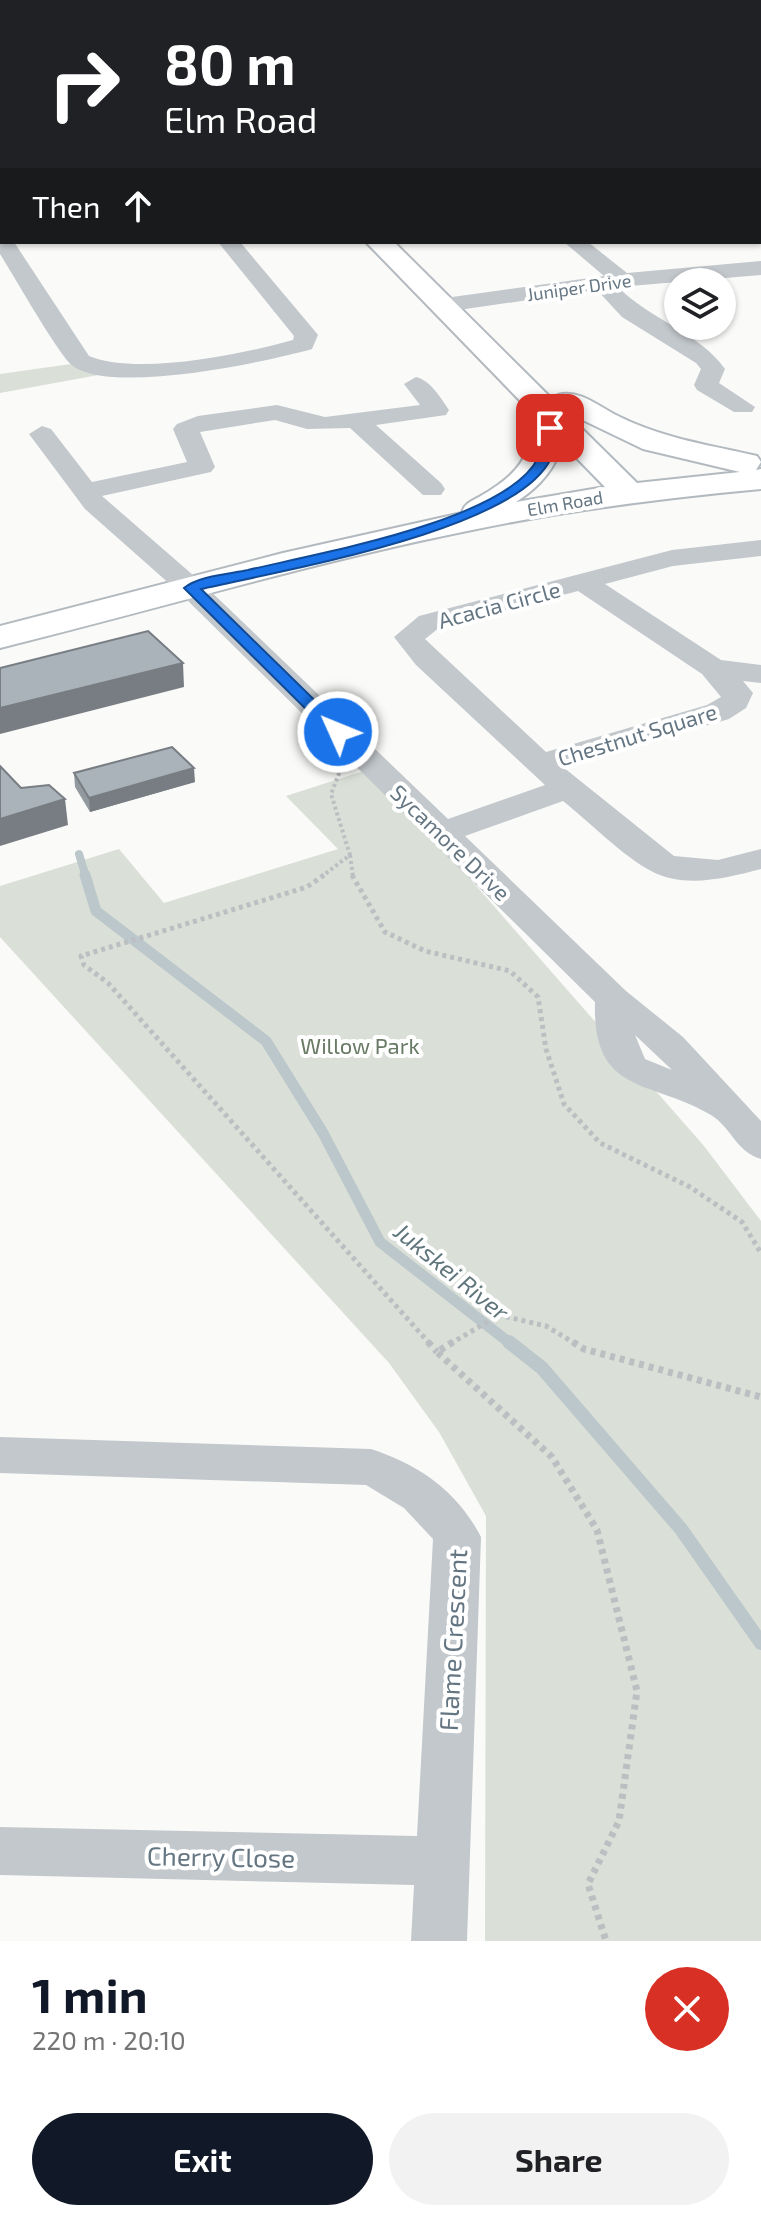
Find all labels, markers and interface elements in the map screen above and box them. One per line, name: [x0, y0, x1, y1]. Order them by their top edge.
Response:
text: 80 m: [164, 29, 296, 96]
icon: right: [32, 32, 136, 136]
text: Elm Road: [164, 97, 317, 140]
icon: ahead: [116, 184, 160, 228]
text: Then: [32, 188, 100, 224]
map controls: [664, 268, 736, 340]
button: layers: [664, 268, 736, 340]
street label: Juniper Drive: [525, 269, 633, 305]
pin: [516, 394, 584, 462]
icon: arrive: [528, 406, 572, 450]
street label: Elm Road: [525, 486, 605, 520]
street label: Acacia Circle: [435, 575, 563, 633]
position arrow: [296, 690, 380, 774]
street label: Chestnut Square: [554, 697, 720, 771]
street label: Sycamore Drive: [386, 779, 516, 905]
park label: Willow Park: [300, 1032, 420, 1058]
water label: Jukskei River: [388, 1215, 515, 1326]
street label: Flame Crescent: [432, 1548, 472, 1732]
street label: Cherry Close: [147, 1839, 295, 1873]
text: 1 min: [32, 1965, 148, 2023]
button: close: [645, 1967, 729, 2051]
text: 220 m · 20:10: [32, 2024, 186, 2055]
button: Exit: [32, 2113, 373, 2205]
button: Share: [389, 2113, 729, 2205]

